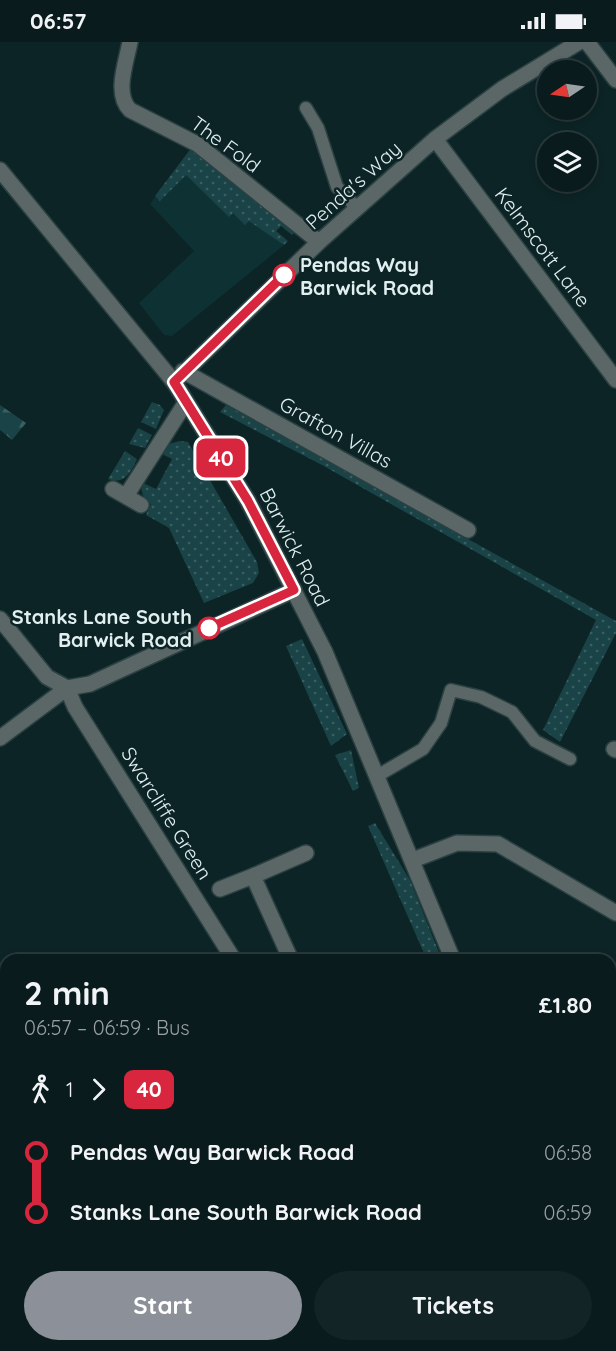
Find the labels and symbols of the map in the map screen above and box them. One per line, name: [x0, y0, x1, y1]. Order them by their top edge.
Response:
north arrow: [537, 60, 597, 120]
street label: The Fold: [186, 110, 266, 178]
street label: Penda's Way: [300, 136, 406, 234]
street label: Kelmscott Lane: [490, 182, 596, 312]
place label: Pendas Way Barwick Road: [300, 252, 434, 300]
marker: Pendas Way Barwick Road: [273, 264, 295, 286]
street label: Grafton Villas: [275, 391, 397, 473]
line badge: 40: [194, 438, 248, 478]
street label: Barwick Road: [255, 484, 335, 610]
place label: Stanks Lane South Barwick Road: [12, 604, 192, 652]
marker: Stanks Lane South Barwick Road: [198, 617, 220, 639]
street label: Swarcliffe Green: [116, 742, 218, 884]

